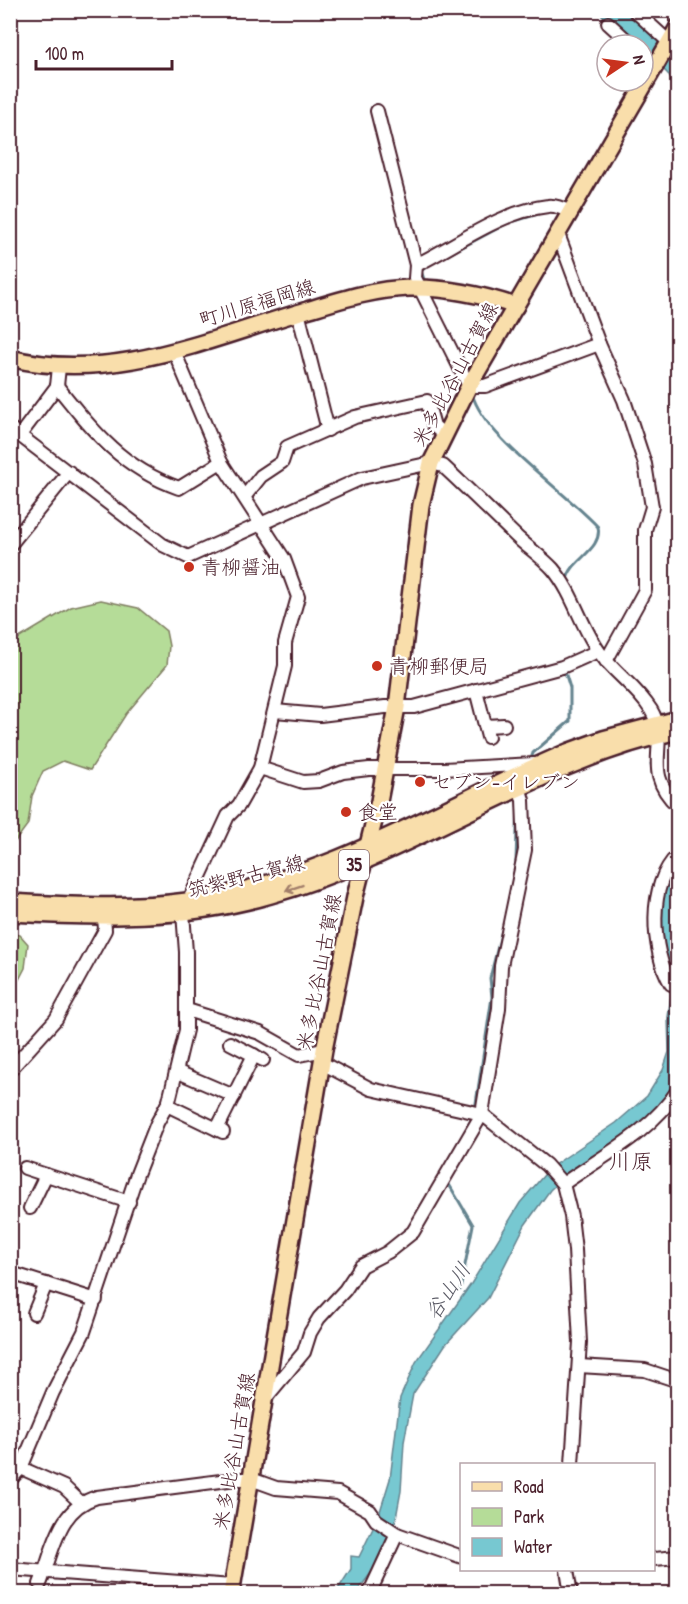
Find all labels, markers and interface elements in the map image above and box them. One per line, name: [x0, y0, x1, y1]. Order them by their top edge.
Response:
scale bar: [36, 33, 172, 71]
north arrow: [595, 33, 655, 93]
text: 100 m: [45, 41, 84, 66]
text: N: [628, 53, 651, 67]
street label: 町川原福岡線: [196, 272, 318, 333]
street label: 米多比谷山古賀線: [405, 297, 504, 451]
place label: 青柳醤油: [201, 553, 281, 580]
marker: 青柳醤油: [182, 560, 196, 574]
place label: 青柳郵便局: [389, 652, 489, 679]
marker: 青柳郵便局: [370, 659, 384, 673]
place label: セブン-イレブン: [432, 768, 580, 795]
marker: セブン-イレブン: [413, 775, 427, 789]
place label: 食堂: [358, 798, 398, 825]
marker: 食堂: [339, 805, 353, 819]
street label: 筑紫野古賀線: [184, 848, 307, 903]
road number: 35: [339, 850, 369, 880]
one-way arrow: [285, 883, 304, 894]
street label: 米多比谷山古賀線: [290, 891, 347, 1053]
district label: 川原: [609, 1146, 653, 1176]
water label: 谷山川: [418, 1256, 477, 1325]
street label: 米多比谷山古賀線: [206, 1370, 261, 1532]
legend: [460, 1463, 655, 1571]
text: Road: [514, 1474, 544, 1499]
text: Park: [514, 1504, 545, 1529]
text: Water: [514, 1534, 552, 1559]

